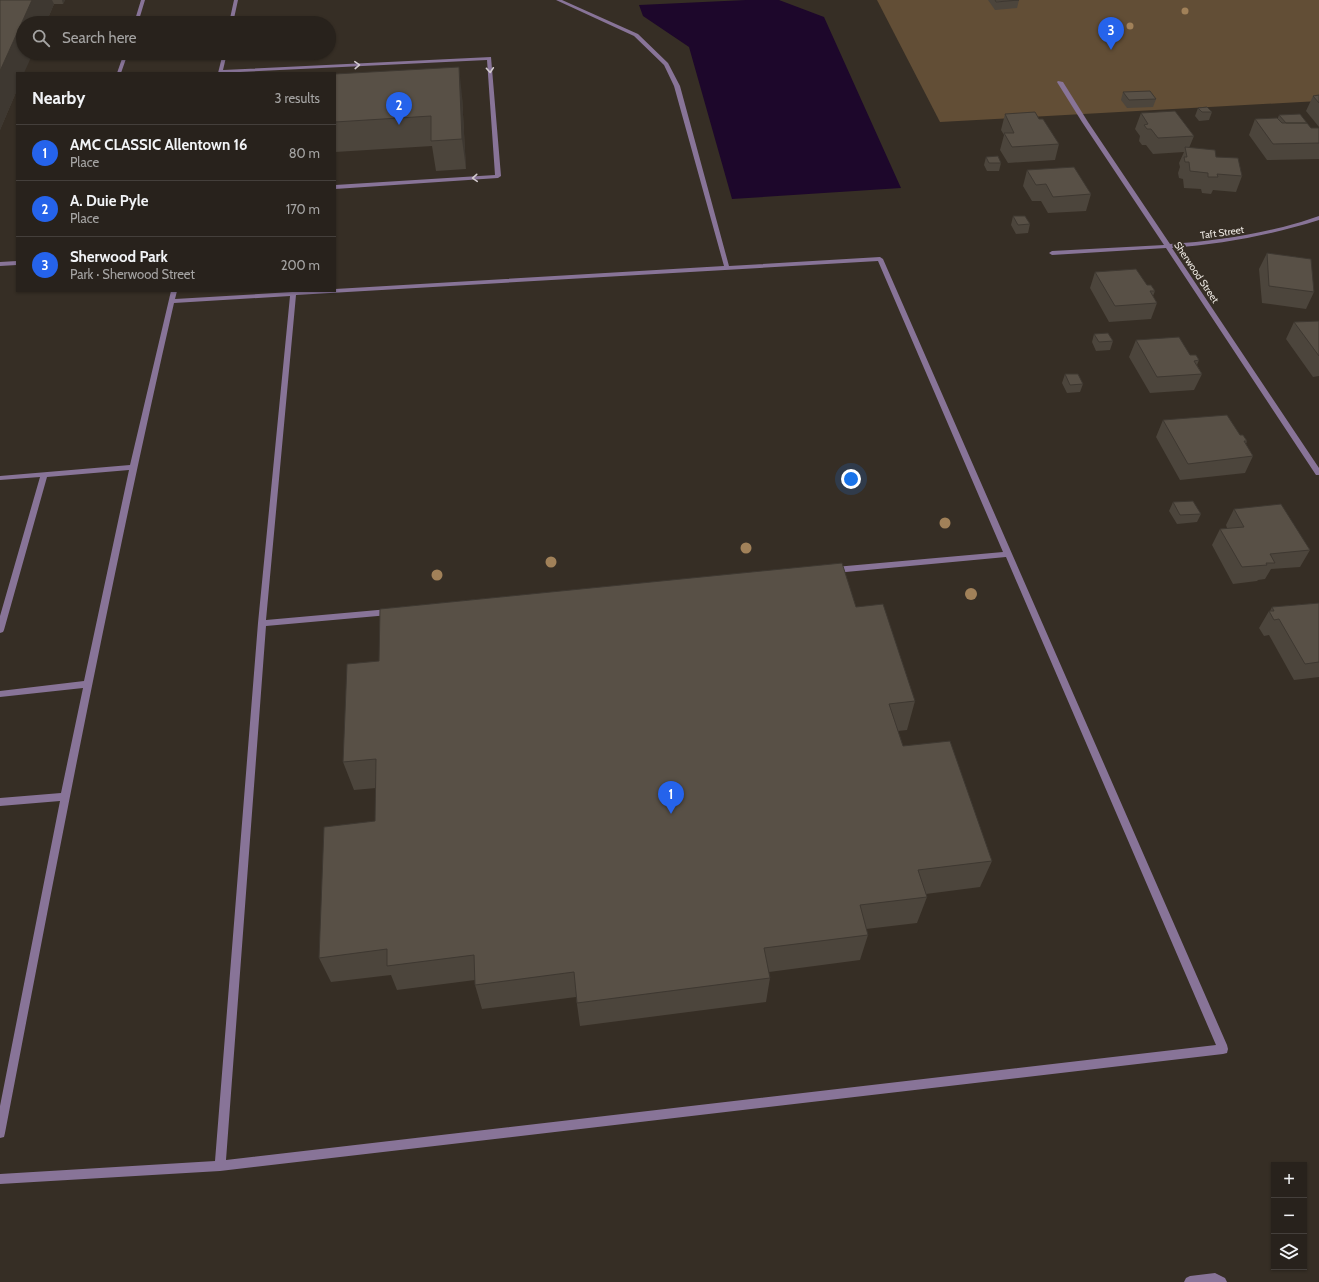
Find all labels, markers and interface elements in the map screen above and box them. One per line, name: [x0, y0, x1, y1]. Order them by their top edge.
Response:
search box: [16, 16, 336, 60]
pin: 3: [1098, 17, 1124, 50]
icon: search: [30, 27, 52, 49]
text: Search here: [62, 29, 137, 47]
one-way arrow: [354, 61, 360, 69]
one-way arrow: [486, 67, 495, 73]
text: Nearby: [32, 88, 85, 108]
text: 3 results: [274, 90, 320, 106]
pin: 2: [386, 92, 412, 125]
text: AMC CLASSIC Allentown 16: [70, 136, 248, 154]
text: 1: [43, 145, 47, 161]
text: 80 m: [289, 145, 320, 161]
text: Place: [70, 154, 99, 170]
one-way arrow: [472, 173, 478, 182]
text: A. Duie Pyle: [70, 192, 148, 210]
text: 2: [42, 201, 48, 217]
text: 170 m: [286, 201, 320, 217]
text: Place: [70, 210, 99, 226]
street label: Taft Street: [1199, 223, 1245, 242]
street label: Sherwood Street: [1171, 239, 1222, 306]
text: Sherwood Park: [70, 248, 168, 266]
text: 3: [41, 257, 49, 273]
text: 200 m: [281, 257, 320, 273]
text: Park · Sherwood Street: [70, 266, 195, 282]
your location: [841, 469, 861, 489]
pin: 1: [658, 781, 684, 814]
map controls: [1271, 1162, 1307, 1270]
button: +: [1271, 1162, 1307, 1198]
button: −: [1271, 1198, 1307, 1234]
button: layers: [1271, 1234, 1307, 1270]

